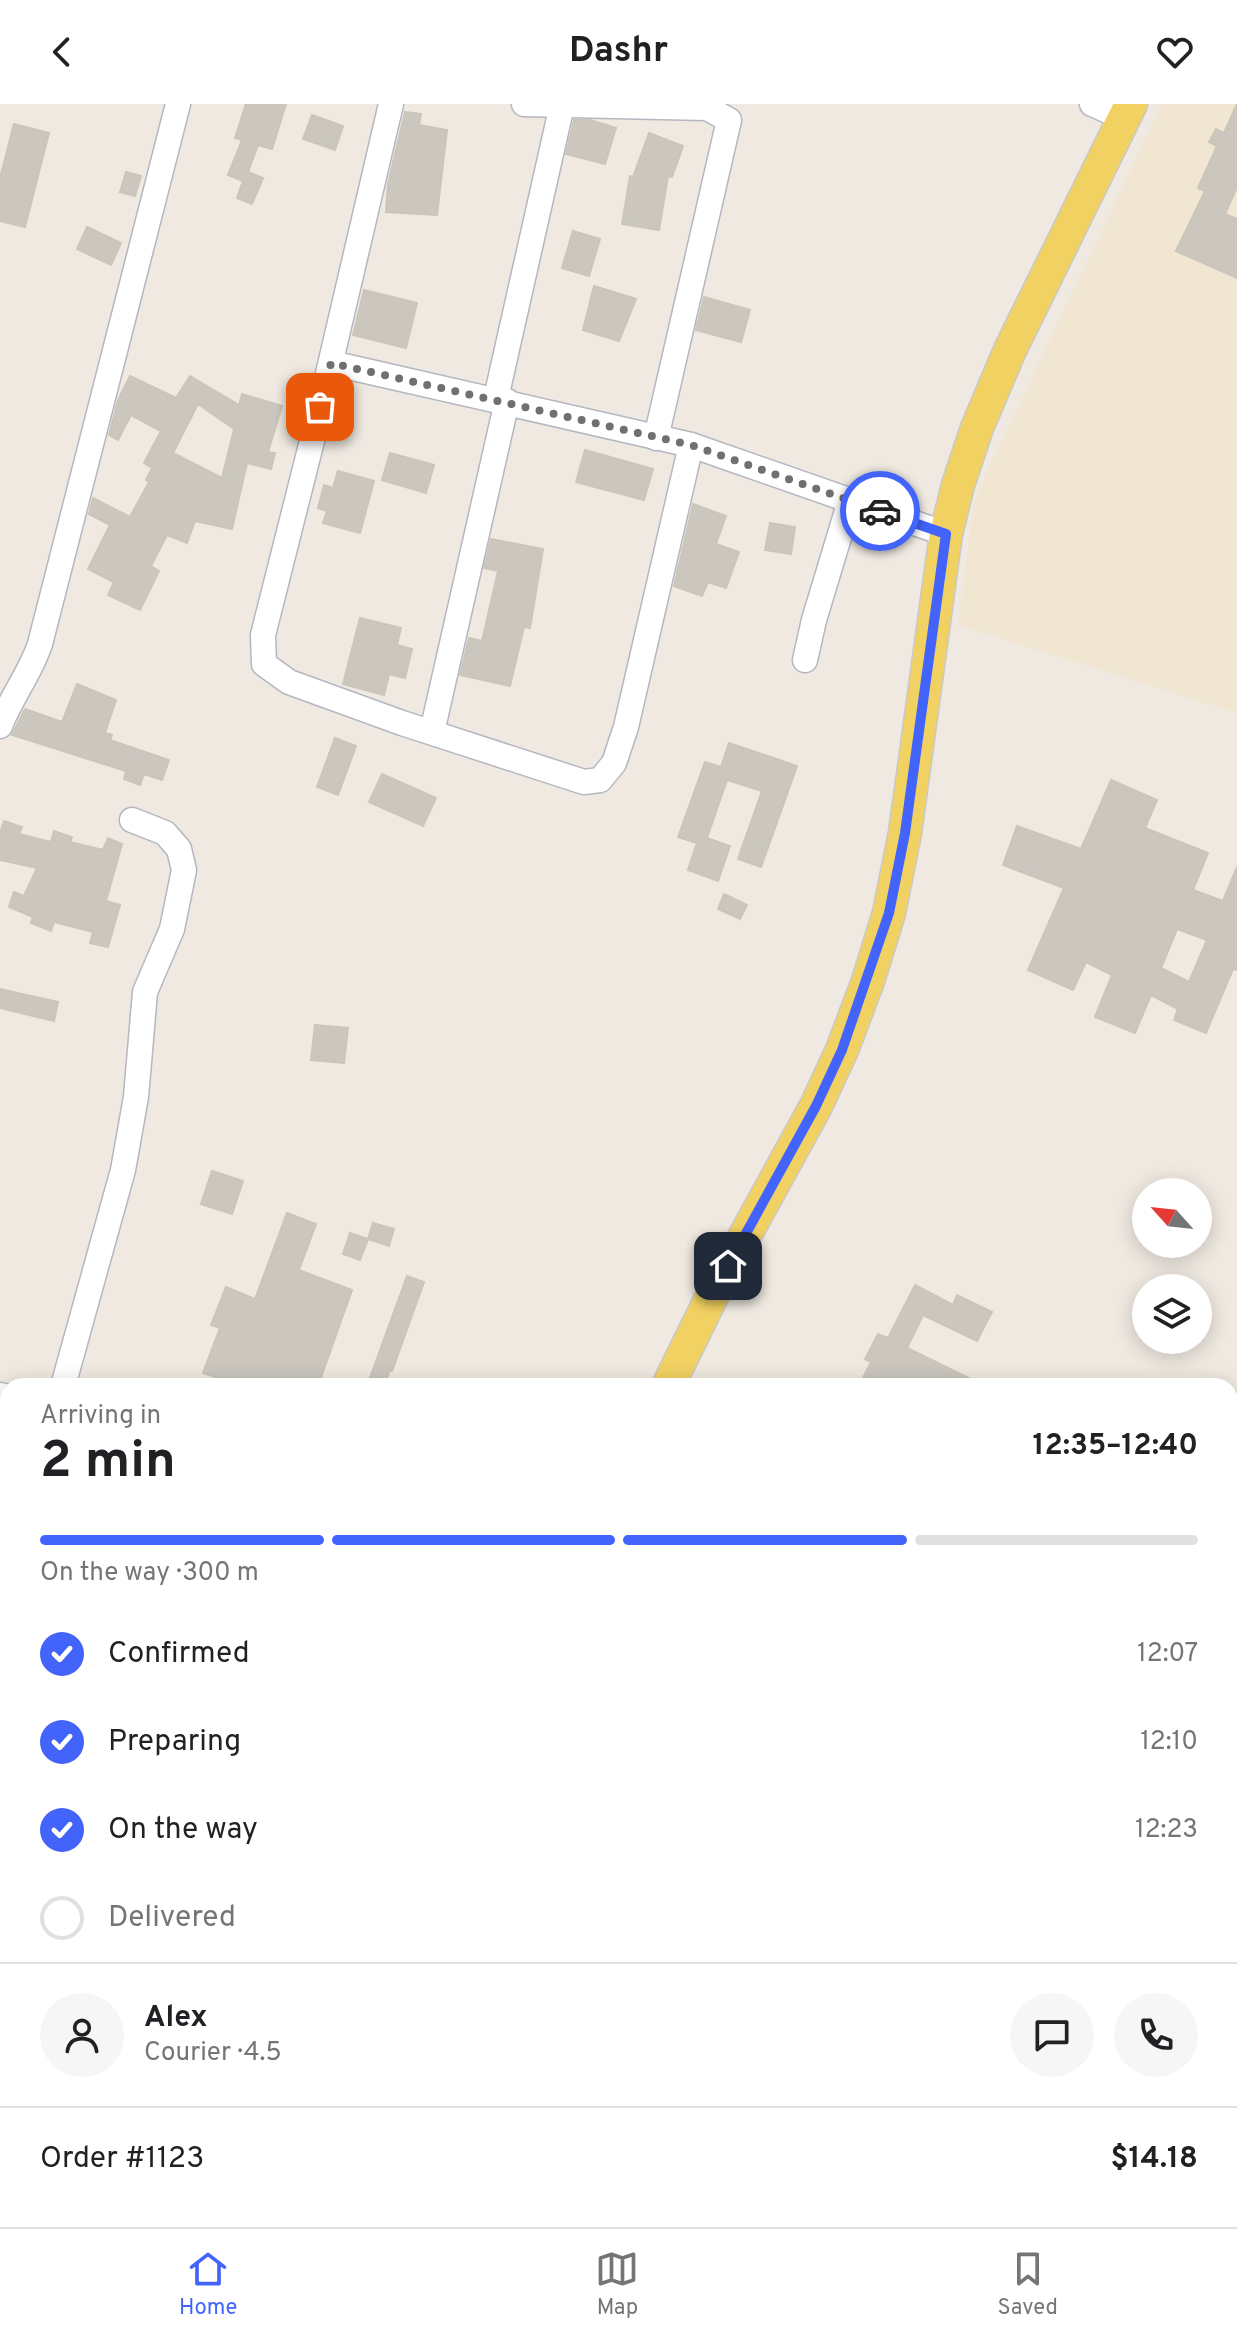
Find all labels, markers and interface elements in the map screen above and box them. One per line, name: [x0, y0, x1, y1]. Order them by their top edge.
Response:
text: Dashr: [569, 29, 668, 75]
icon: back: [40, 30, 84, 74]
icon: heart: [1153, 30, 1197, 74]
pin: [286, 373, 354, 441]
icon: bag: [298, 385, 342, 429]
courier: [840, 471, 920, 551]
icon: car: [858, 489, 902, 533]
north arrow: [1132, 1178, 1212, 1258]
map controls: [1132, 1178, 1212, 1354]
pin: [694, 1232, 762, 1300]
icon: home: [706, 1244, 750, 1288]
button: layers: [1132, 1274, 1212, 1354]
text: Arriving in: [40, 1400, 161, 1433]
text: 12:35–12:40: [1032, 1428, 1198, 1465]
text: 2 min: [40, 1430, 176, 1496]
text: On the way · 300 m: [40, 1557, 259, 1590]
icon: check: [40, 1632, 84, 1676]
text: Confirmed: [108, 1636, 250, 1673]
text: 12:07: [1137, 1638, 1198, 1671]
icon: check: [40, 1720, 84, 1764]
text: Preparing: [108, 1724, 241, 1761]
text: 12:10: [1140, 1726, 1198, 1759]
icon: check: [40, 1808, 84, 1852]
text: On the way: [108, 1812, 258, 1849]
text: 12:23: [1135, 1814, 1198, 1847]
text: Delivered: [108, 1900, 236, 1937]
button: person: [40, 1993, 124, 2077]
button: chat: [1010, 1993, 1094, 2077]
button: phone: [1114, 1993, 1198, 2077]
text: Alex: [144, 2000, 208, 2037]
text: Courier · 4.5: [144, 2037, 282, 2070]
text: Order #1123: [40, 2141, 204, 2178]
text: $14.18: [1110, 2141, 1198, 2178]
tab: Home: [179, 2247, 237, 2322]
tab: Map: [595, 2247, 639, 2322]
tab: Saved: [998, 2247, 1058, 2322]

